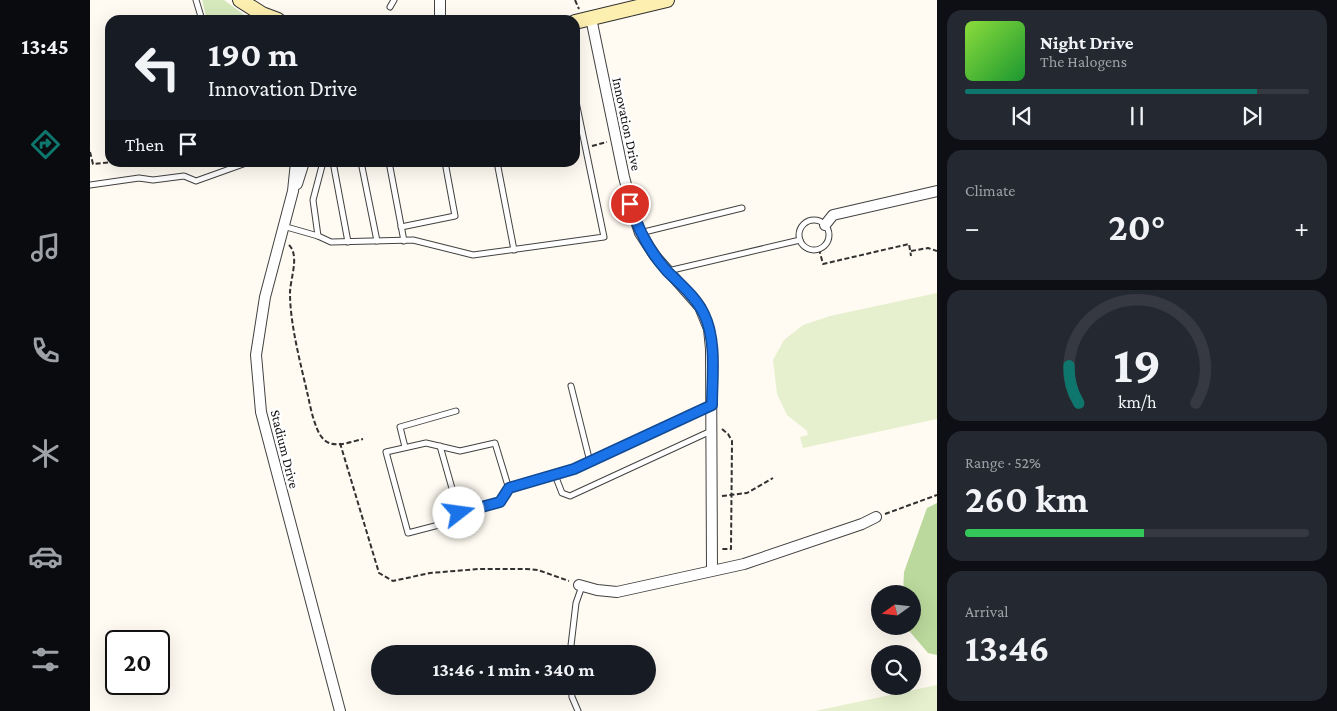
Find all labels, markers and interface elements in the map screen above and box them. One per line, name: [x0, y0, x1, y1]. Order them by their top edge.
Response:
text: Night Drive: [1040, 32, 1133, 53]
text: 13:45: [21, 34, 69, 59]
icon: left: [125, 35, 190, 100]
text: 190 m: [208, 35, 298, 74]
text: The Halogens: [1040, 53, 1127, 70]
text: Innovation Drive: [208, 76, 357, 101]
street label: Innovation Drive: [609, 76, 645, 172]
icon: previous: [1008, 102, 1036, 130]
icon: pause: [1123, 102, 1151, 130]
icon: next: [1238, 102, 1266, 130]
icon: directions: [28, 127, 63, 162]
icon: arrive: [174, 130, 202, 158]
text: Then: [125, 134, 164, 155]
text: Climate: [965, 182, 1015, 199]
pin: [609, 183, 651, 225]
icon: arrive: [616, 190, 644, 218]
text: 20°: [1108, 206, 1166, 248]
text: −: [965, 212, 980, 243]
text: +: [1294, 212, 1309, 243]
icon: music: [28, 230, 63, 265]
icon: phone: [28, 333, 63, 368]
text: 19: [1113, 335, 1161, 393]
text: km/h: [1118, 392, 1157, 412]
street label: Stadium Drive: [268, 408, 302, 490]
icon: climate: [28, 436, 63, 471]
text: Range · 52%: [965, 454, 1041, 471]
text: 260 km: [965, 478, 1088, 520]
position arrow: [432, 486, 484, 538]
icon: car: [28, 539, 63, 574]
north arrow: [871, 585, 921, 635]
map controls: [871, 585, 921, 695]
text: Arrival: [965, 603, 1009, 620]
text: 13:46: [965, 627, 1050, 669]
speed limit sign: 20: [105, 630, 170, 695]
icon: filters: [28, 642, 63, 677]
button: search: [871, 645, 921, 695]
text: 13:46 · 1 min · 340 m: [432, 659, 595, 680]

